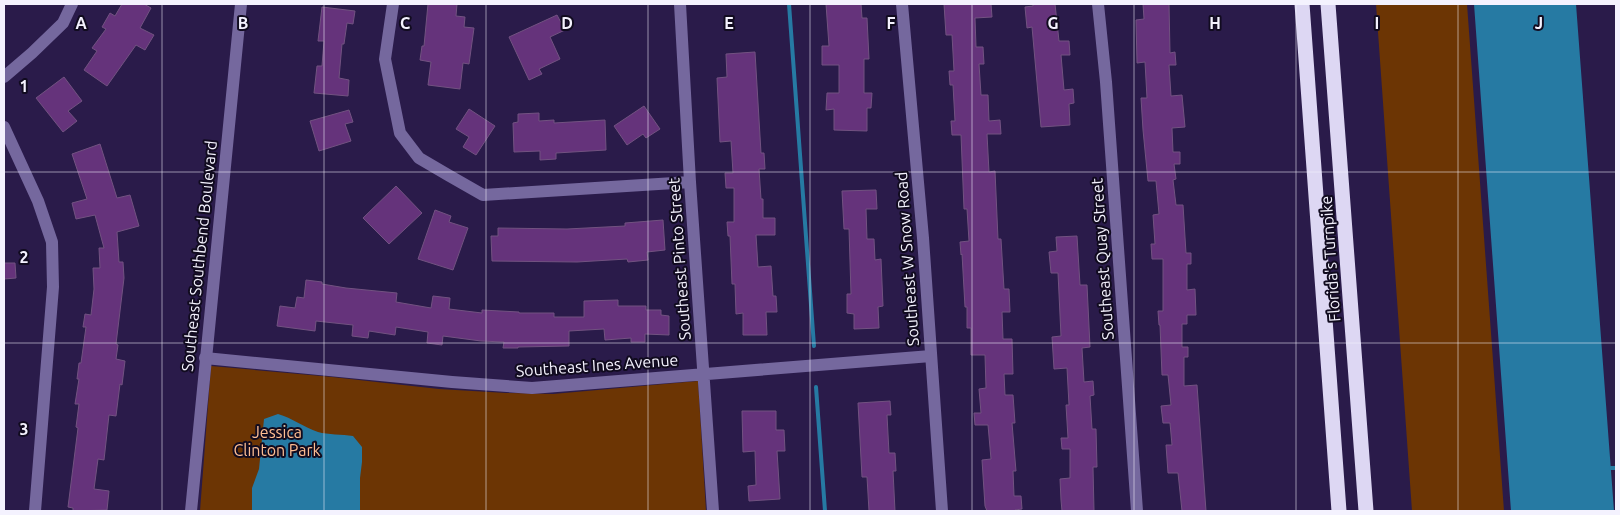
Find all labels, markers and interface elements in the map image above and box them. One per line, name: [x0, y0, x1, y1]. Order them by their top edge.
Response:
text: A: [75, 14, 87, 32]
text: B: [238, 14, 248, 32]
text: C: [400, 14, 410, 32]
text: D: [561, 14, 573, 32]
text: E: [724, 14, 734, 32]
text: F: [887, 14, 896, 32]
text: G: [1047, 14, 1059, 32]
text: H: [1209, 14, 1221, 32]
text: I: [1375, 14, 1379, 32]
text: J: [1535, 14, 1543, 32]
text: 1: [19, 77, 29, 95]
street label: Southeast Southbend Boulevard: [178, 140, 220, 372]
street label: Southeast W Snow Road: [892, 171, 922, 347]
street label: Southeast Pinto Street: [664, 176, 694, 341]
street label: Southeast Quay Street: [1087, 177, 1117, 340]
street label: Florida's Turnpike: [1317, 195, 1343, 323]
text: 2: [19, 248, 29, 266]
street label: Southeast Ines Avenue: [515, 350, 679, 380]
text: 3: [19, 420, 29, 438]
park label: Jessica Clinton Park: [233, 423, 321, 459]

